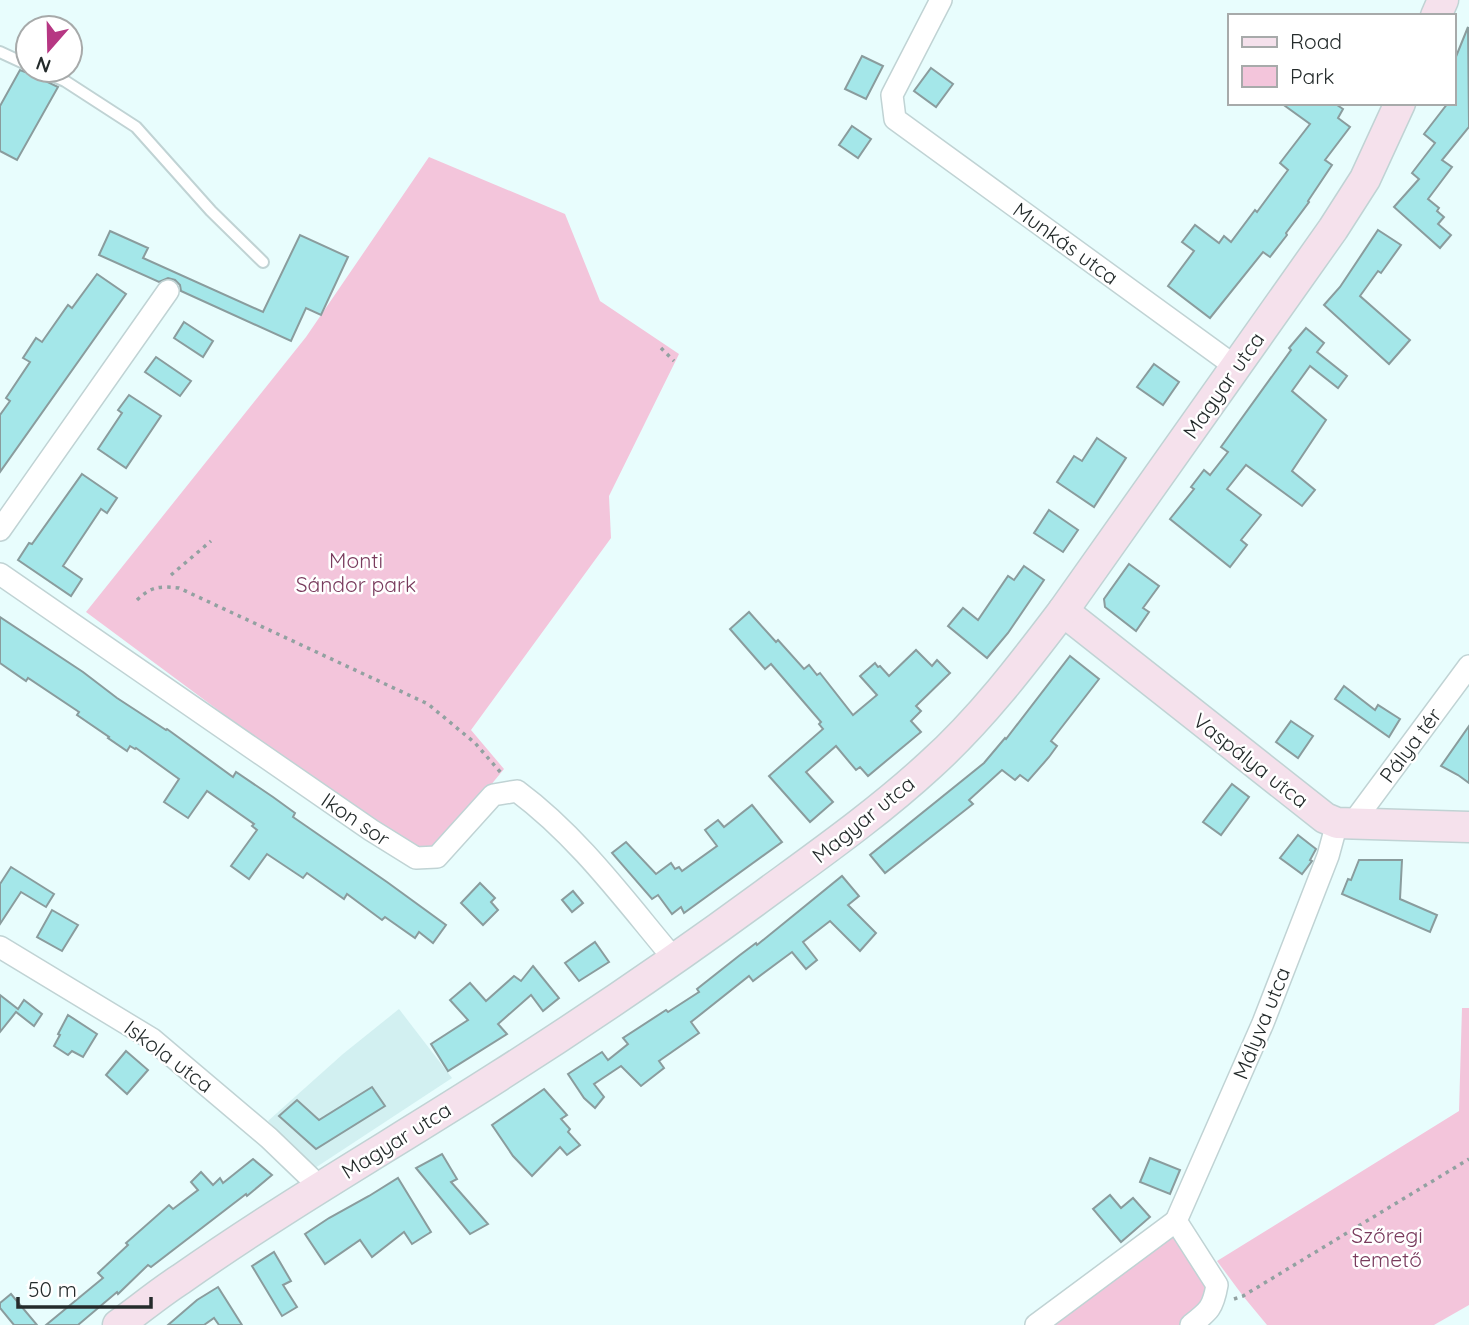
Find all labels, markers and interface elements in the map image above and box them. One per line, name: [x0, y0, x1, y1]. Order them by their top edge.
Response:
north arrow: [14, 14, 84, 84]
legend: [1228, 14, 1455, 105]
text: Road: [1290, 28, 1342, 54]
text: N: [33, 51, 54, 79]
text: Park: [1290, 63, 1334, 89]
street label: Munkás utca: [1008, 196, 1124, 290]
street label: Magyar utca: [1177, 327, 1269, 443]
park label: Monti Sándor park: [296, 547, 416, 597]
street label: Pálya tér: [1373, 702, 1447, 788]
street label: Vaspálya utca: [1188, 707, 1314, 813]
street label: Magyar utca: [807, 770, 919, 868]
street label: Ikon sor: [317, 787, 395, 851]
street label: Mályva utca: [1227, 963, 1295, 1083]
street label: Iskola utca: [119, 1014, 219, 1098]
street label: Magyar utca: [336, 1096, 456, 1184]
park label: Szőregi temető: [1351, 1222, 1423, 1272]
scale bar: [18, 1266, 150, 1310]
text: 50 m: [28, 1276, 77, 1302]

